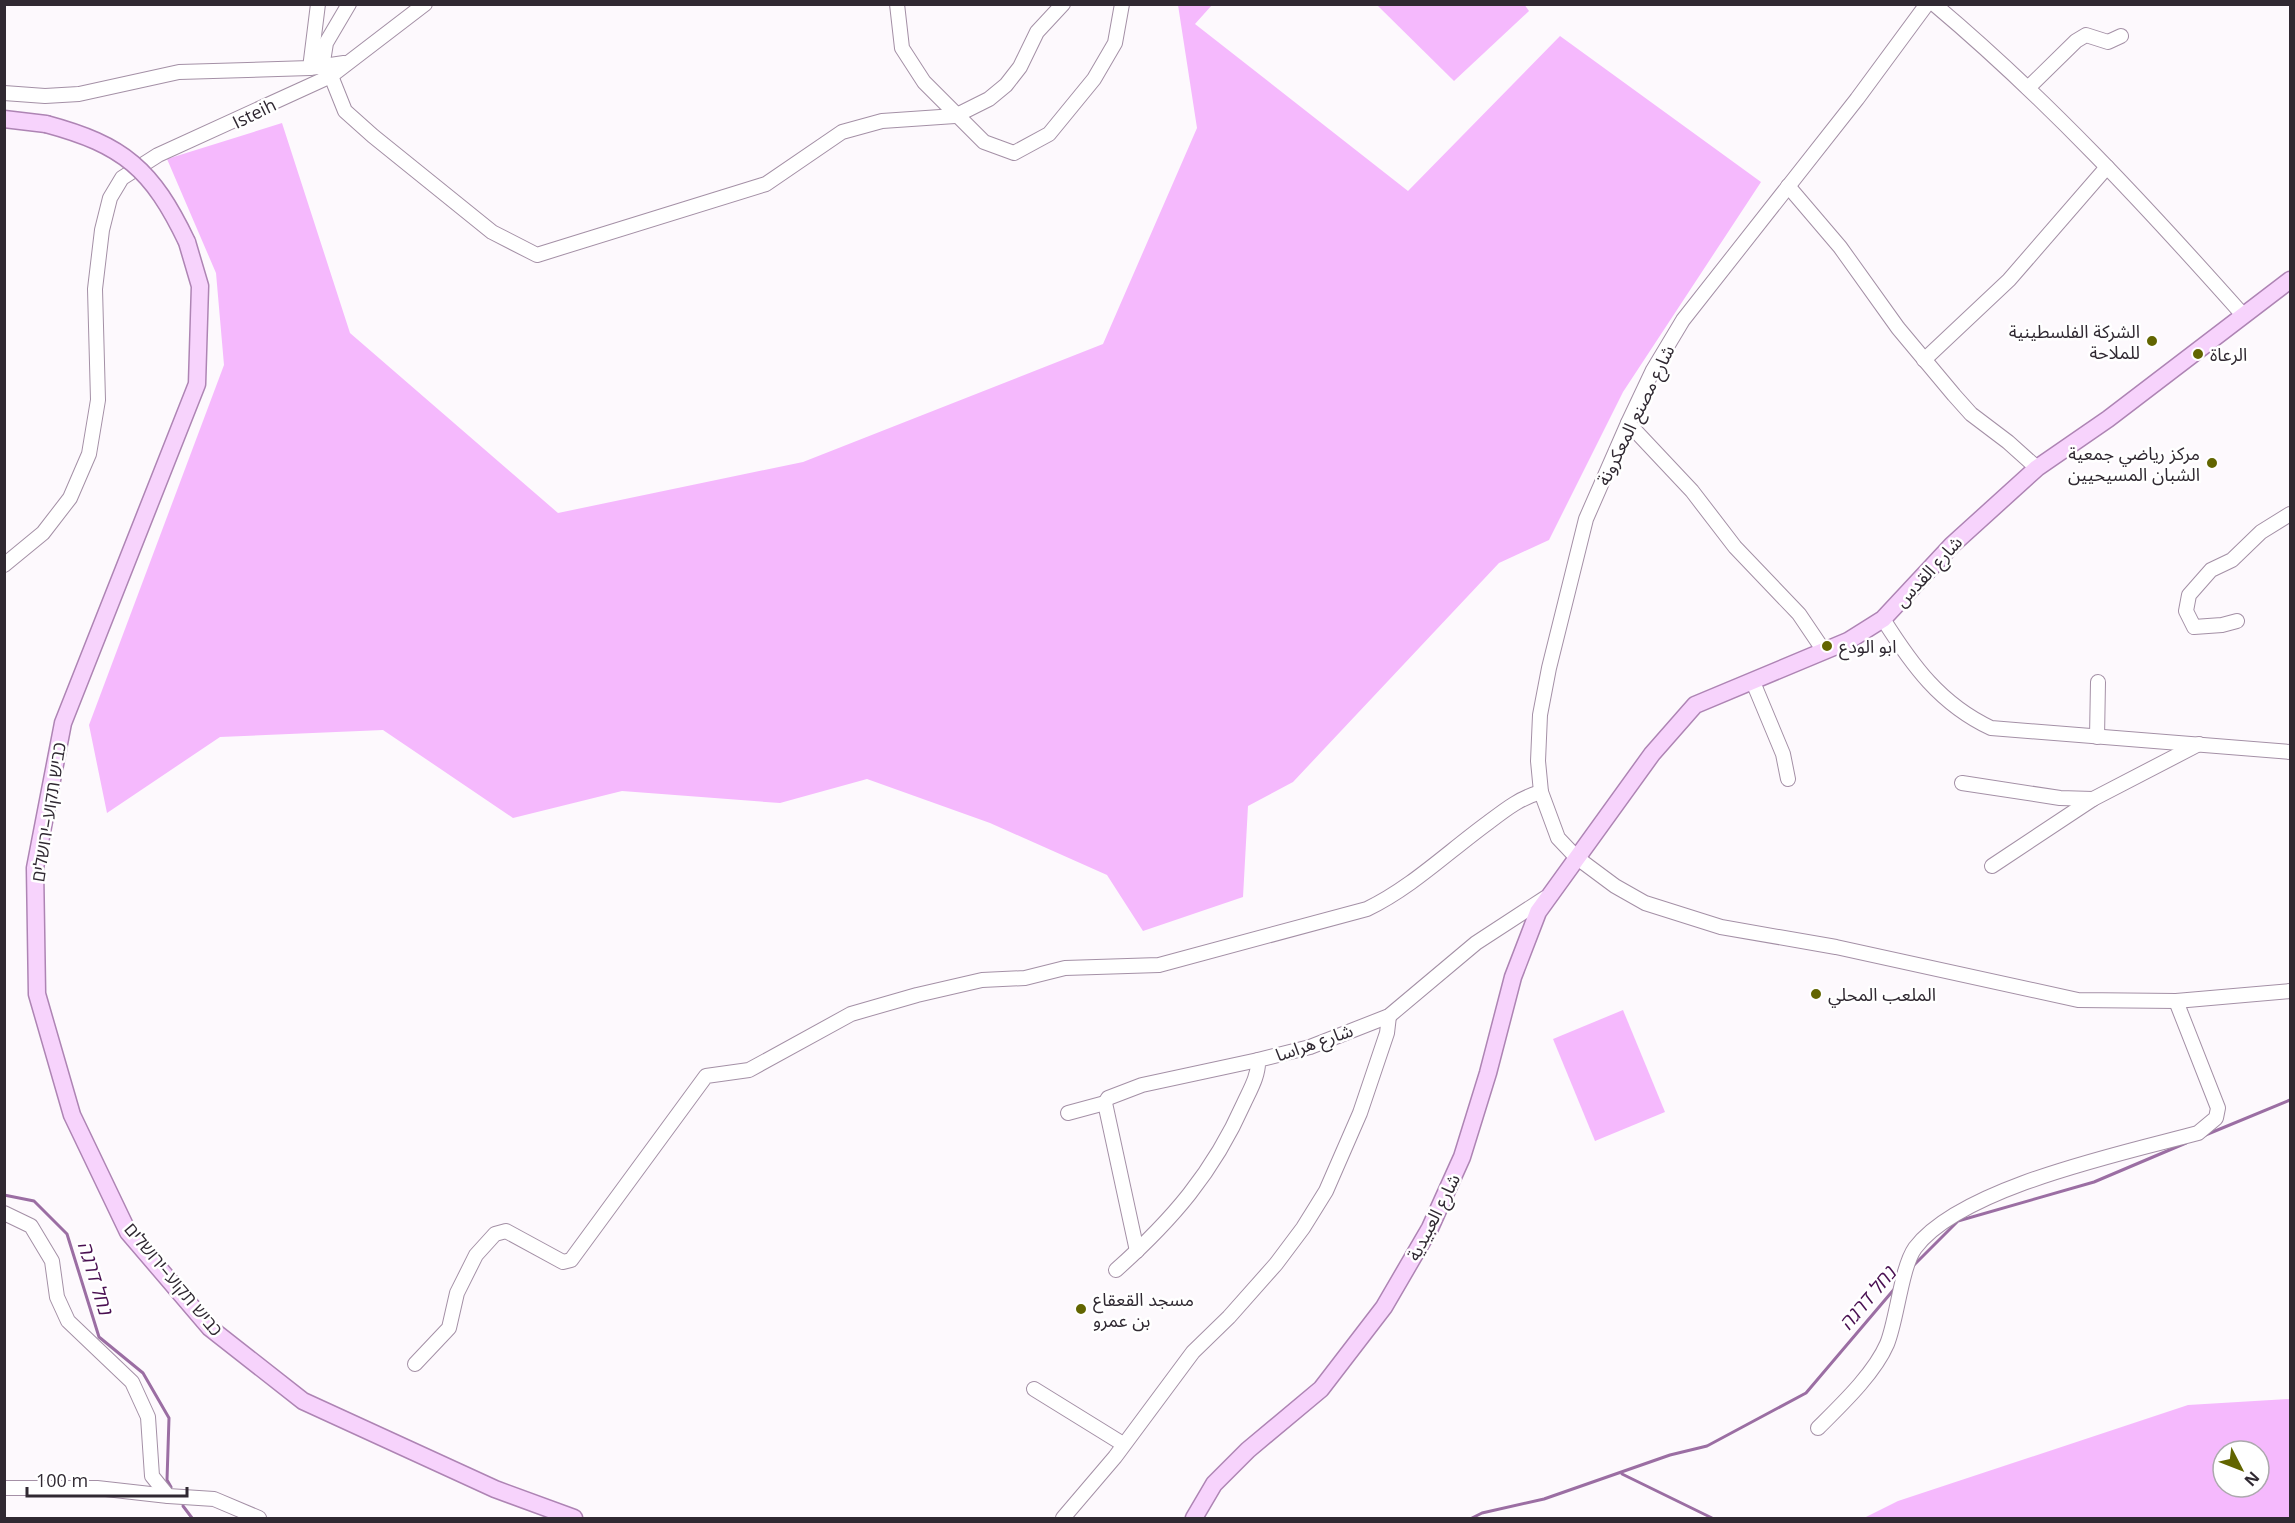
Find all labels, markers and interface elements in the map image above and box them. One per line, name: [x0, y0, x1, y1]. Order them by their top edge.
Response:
street label: Isteih: [228, 92, 280, 134]
place label: الشركة الفلسطينية للملاحة: [2009, 319, 2140, 364]
marker: الشركة الفلسطينية للملاحة: [2145, 334, 2159, 348]
street label: شارع مصنع المعكرونة: [1591, 341, 1682, 490]
place label: الرعاة: [2210, 342, 2247, 366]
marker: الرعاة: [2191, 347, 2205, 361]
place label: مركز رياضي جمعية الشبان المسيحيين: [2068, 441, 2200, 486]
marker: مركز رياضي جمعية الشبان المسيحيين: [2205, 456, 2219, 470]
street label: شارع القدس: [1889, 530, 1969, 614]
place label: ابو الودع: [1839, 634, 1896, 661]
marker: ابو الودع: [1820, 639, 1834, 653]
street label: כביש תקוע–ירושלים: [25, 740, 71, 884]
place label: الملعب المحلي: [1828, 982, 1936, 1008]
marker: الملعب المحلي: [1809, 987, 1823, 1001]
street label: شارع هراسا: [1272, 1018, 1357, 1069]
street label: شارع العبيدية: [1401, 1169, 1468, 1266]
street label: כביש תקוע–ירושלים: [119, 1217, 229, 1341]
water label: נחל דרגה: [72, 1239, 120, 1319]
water label: נחל דרגה: [1833, 1259, 1903, 1335]
place label: مسجد القعقاع بن عمرو: [1093, 1287, 1194, 1332]
marker: مسجد القعقاع بن عمرو: [1074, 1302, 1088, 1316]
north arrow: [2211, 1439, 2271, 1499]
scale bar: [27, 1460, 188, 1498]
text: N: [2240, 1467, 2265, 1491]
text: 100 m: [36, 1468, 88, 1492]

